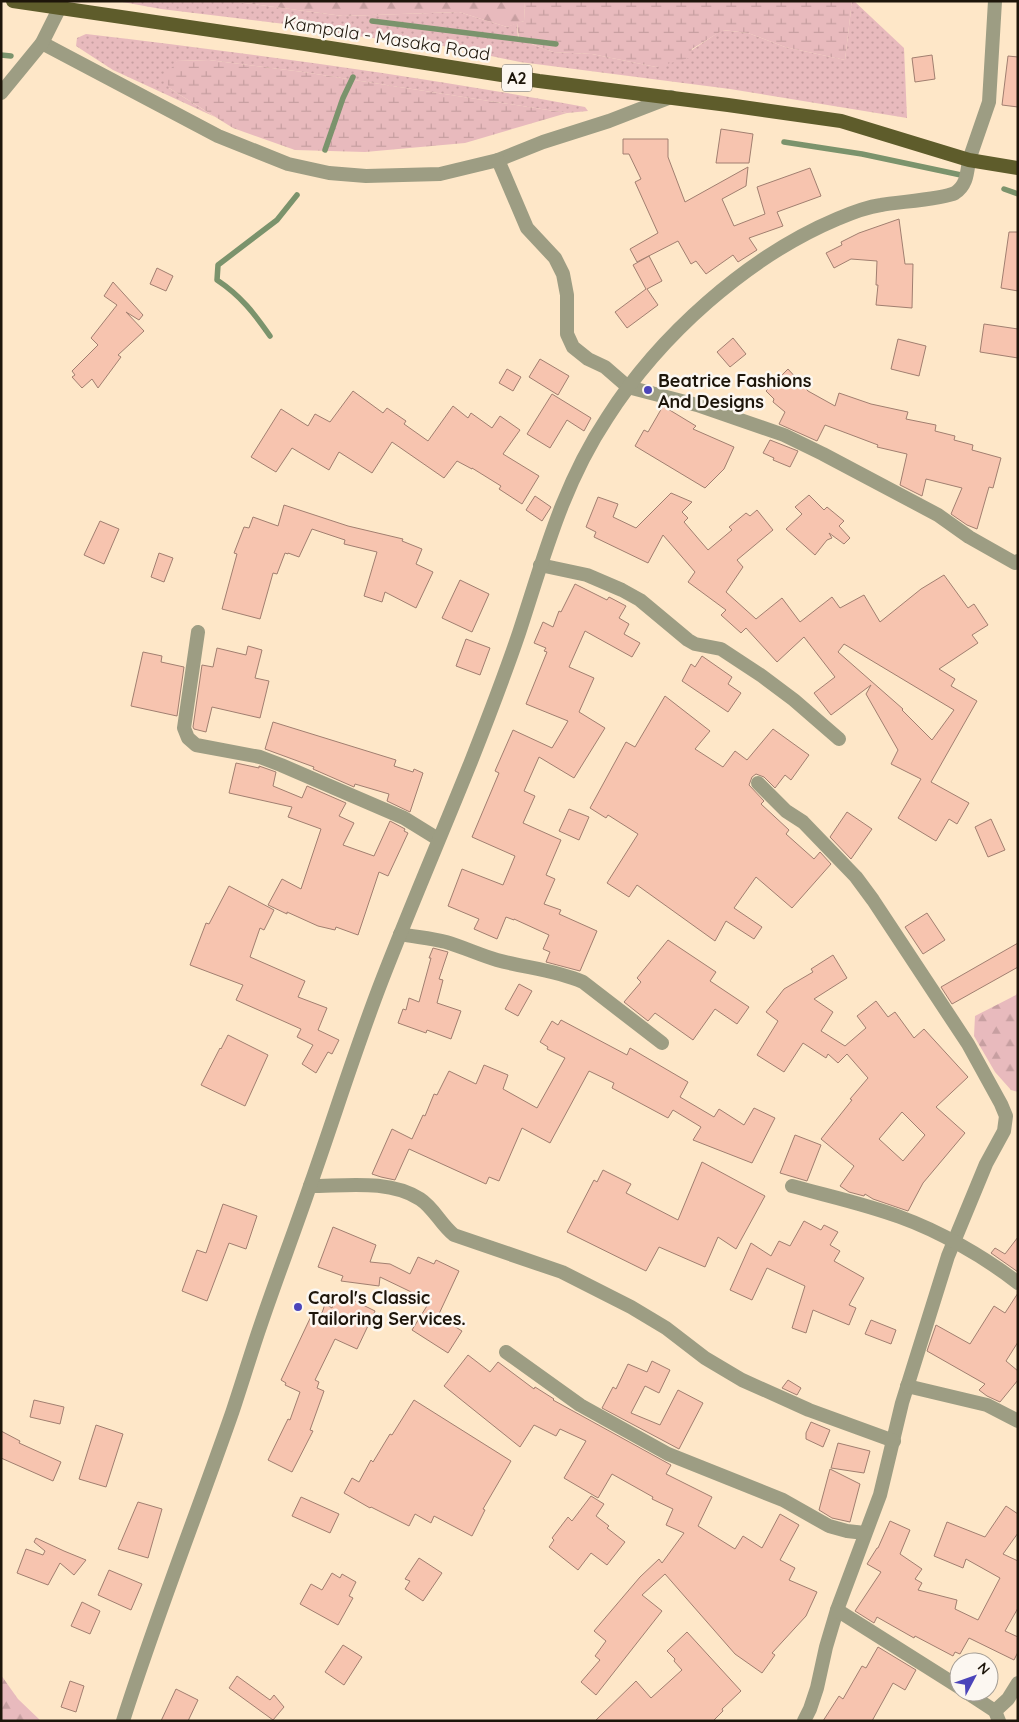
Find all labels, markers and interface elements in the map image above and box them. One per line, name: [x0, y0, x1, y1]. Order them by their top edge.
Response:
street label: Kampala - Masaka Road: [282, 10, 492, 66]
road number: A2: [502, 64, 532, 92]
place label: Beatrice Fashions And Designs: [658, 369, 812, 413]
marker: Beatrice Fashions And Designs: [642, 384, 654, 396]
place label: Carol's Classic Tailoring Services.: [308, 1286, 466, 1330]
marker: Carol's Classic Tailoring Services.: [292, 1301, 304, 1313]
north arrow: [949, 1652, 999, 1702]
text: N: [974, 1659, 994, 1678]

